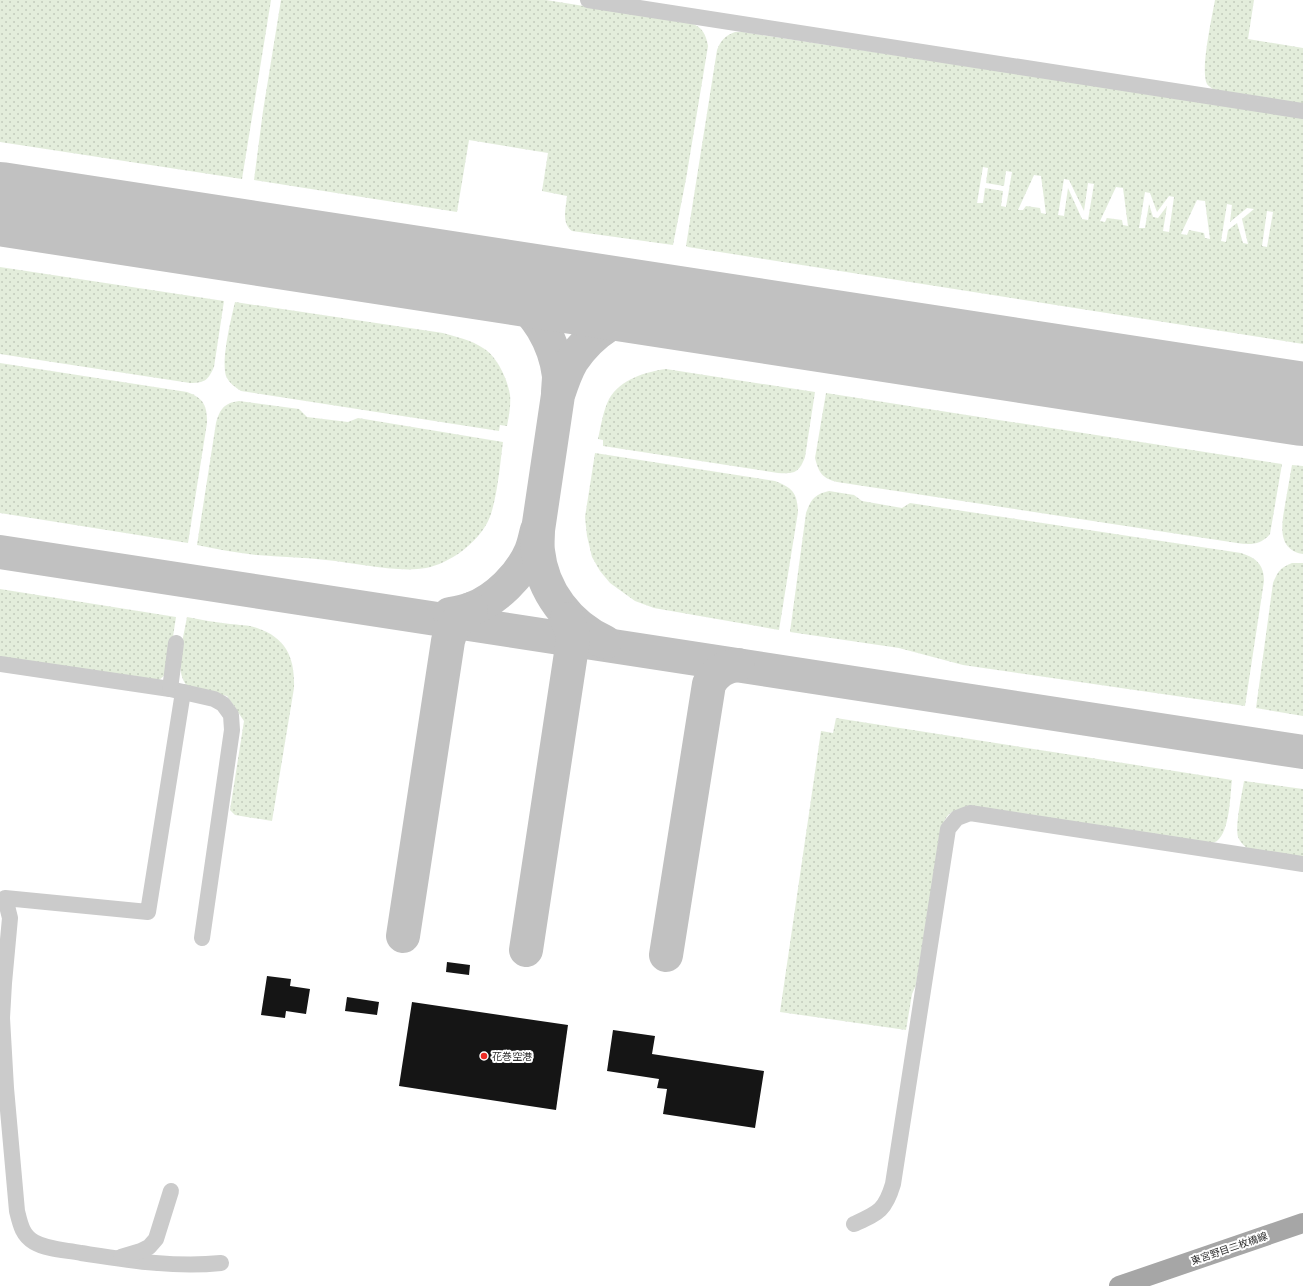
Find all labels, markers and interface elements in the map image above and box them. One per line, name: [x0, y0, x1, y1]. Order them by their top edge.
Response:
place label: 花巻空港: [492, 1049, 532, 1063]
marker: 花巻空港: [479, 1051, 489, 1061]
street label: 東宮野目二枚橋線: [1189, 1228, 1269, 1268]

